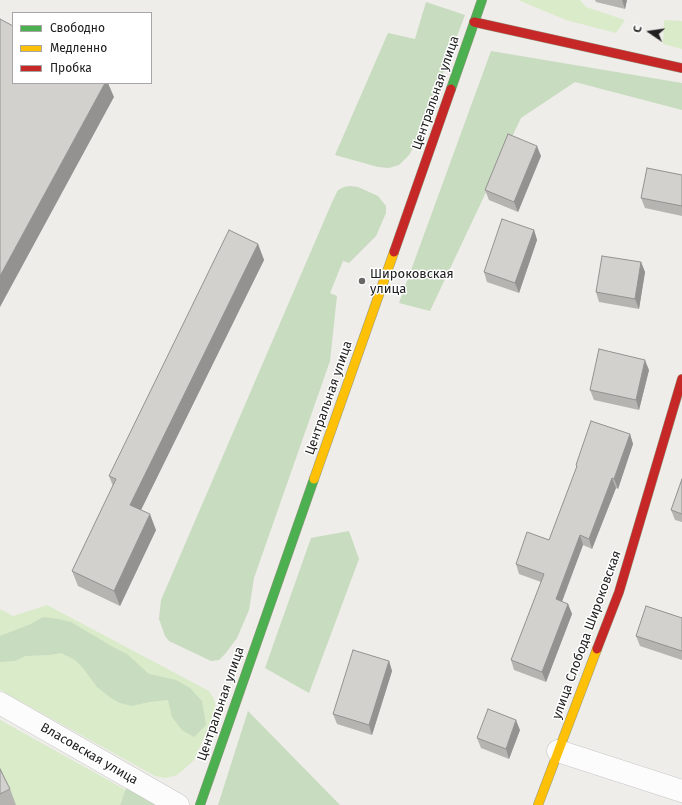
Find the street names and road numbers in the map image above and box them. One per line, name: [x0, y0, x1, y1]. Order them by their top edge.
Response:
street label: Центральная улица: [409, 34, 463, 152]
street label: Центральная улица: [302, 339, 356, 457]
street label: улица Слобода Широковская: [549, 548, 625, 722]
street label: Центральная улица: [194, 645, 248, 763]
street label: Власовская улица: [37, 720, 141, 788]

